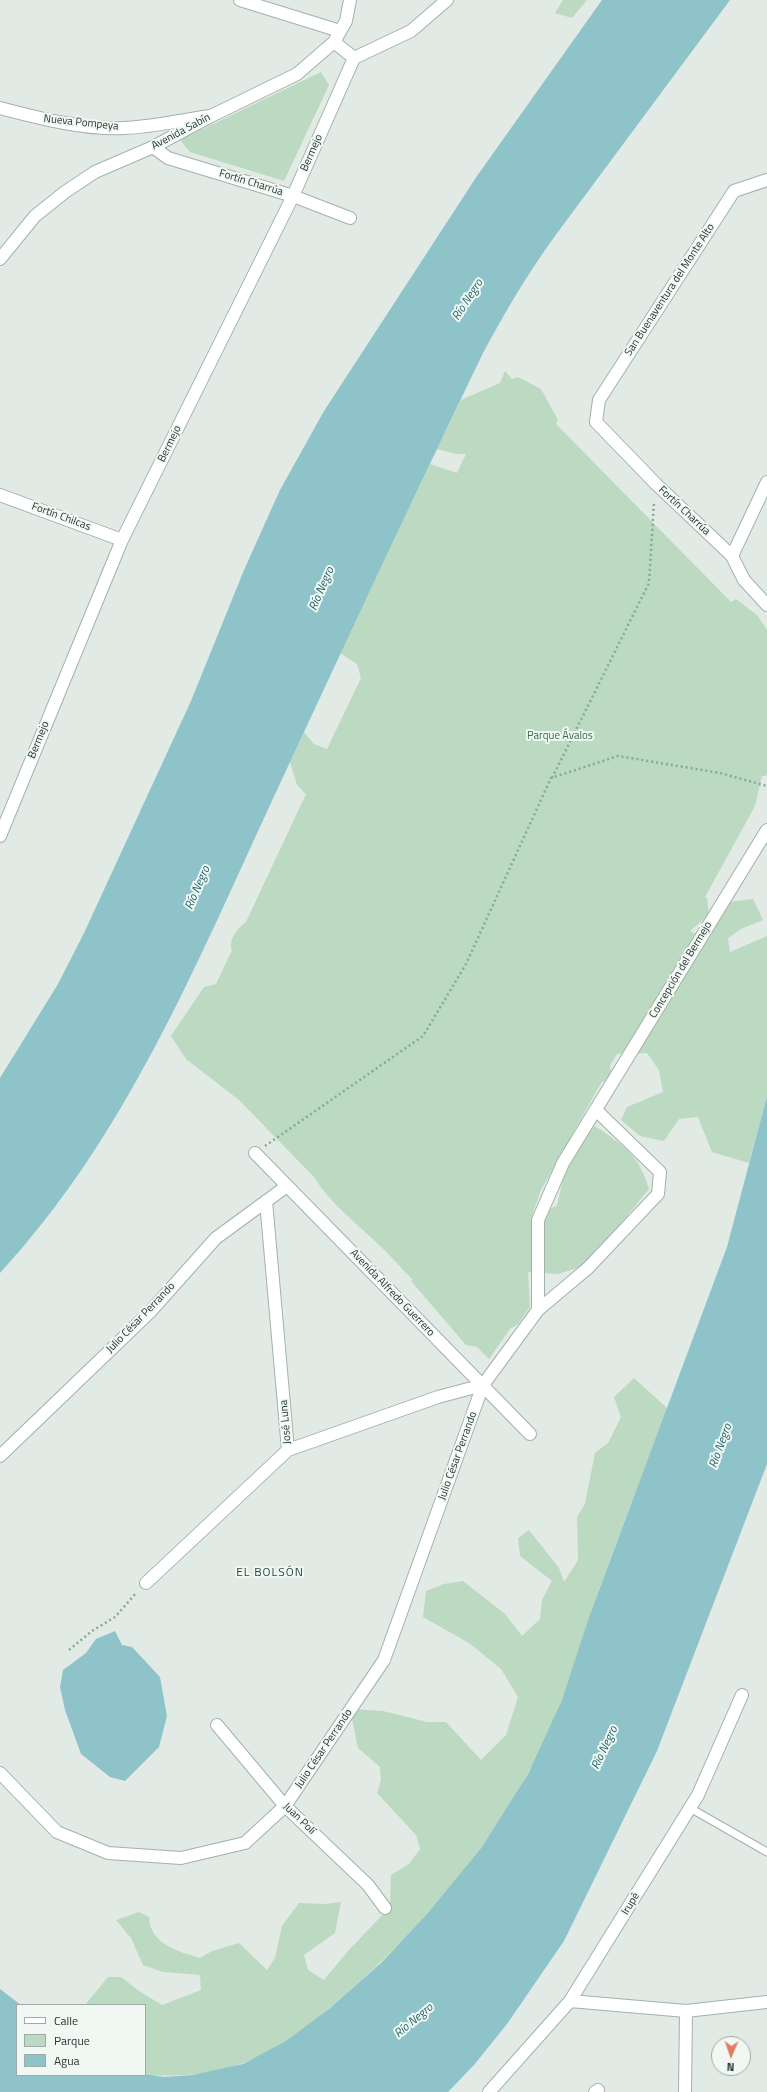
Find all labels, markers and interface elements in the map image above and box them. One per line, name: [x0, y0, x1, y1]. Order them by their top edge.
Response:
street label: Avenida Sabín: [149, 111, 213, 153]
street label: Nueva Pompeya: [43, 112, 119, 134]
street label: Bermejo: [298, 132, 326, 174]
street label: Fortín Charrúa: [217, 167, 285, 199]
street label: San Buenaventura del Monte Alto: [622, 221, 718, 359]
water label: Río Negro: [449, 277, 487, 323]
street label: Bermejo: [155, 424, 185, 464]
street label: Fortín Charrúa: [655, 484, 713, 538]
street label: Fortín Chilcas: [30, 500, 92, 534]
water label: Río Negro: [306, 565, 338, 613]
street label: Bermejo: [26, 719, 52, 761]
park label: Parque Ávalos: [527, 729, 593, 743]
water label: Río Negro: [182, 864, 214, 912]
street label: Concepción del Bermejo: [647, 919, 715, 1021]
street label: Avenida Alfredo Guerrero: [347, 1247, 437, 1339]
street label: Julio César Perrando: [104, 1280, 178, 1356]
street label: José Luna: [277, 1399, 295, 1445]
street label: Julio César Perrando: [436, 1410, 480, 1502]
water label: Río Negro: [706, 1422, 736, 1470]
district label: EL BOLSÓN: [236, 1566, 304, 1580]
street label: Julio César Perrando: [292, 1707, 356, 1791]
water label: Río Negro: [589, 1724, 621, 1772]
street label: Juan Polí: [280, 1800, 318, 1838]
street label: Irupé: [619, 1890, 643, 1918]
water label: Río Negro: [392, 2001, 436, 2041]
legend: [16, 2004, 146, 2076]
text: Calle: [54, 2011, 78, 2030]
text: Parque: [54, 2031, 90, 2050]
north arrow: [711, 2036, 751, 2076]
text: Agua: [54, 2051, 80, 2070]
text: N: [727, 2059, 735, 2075]

